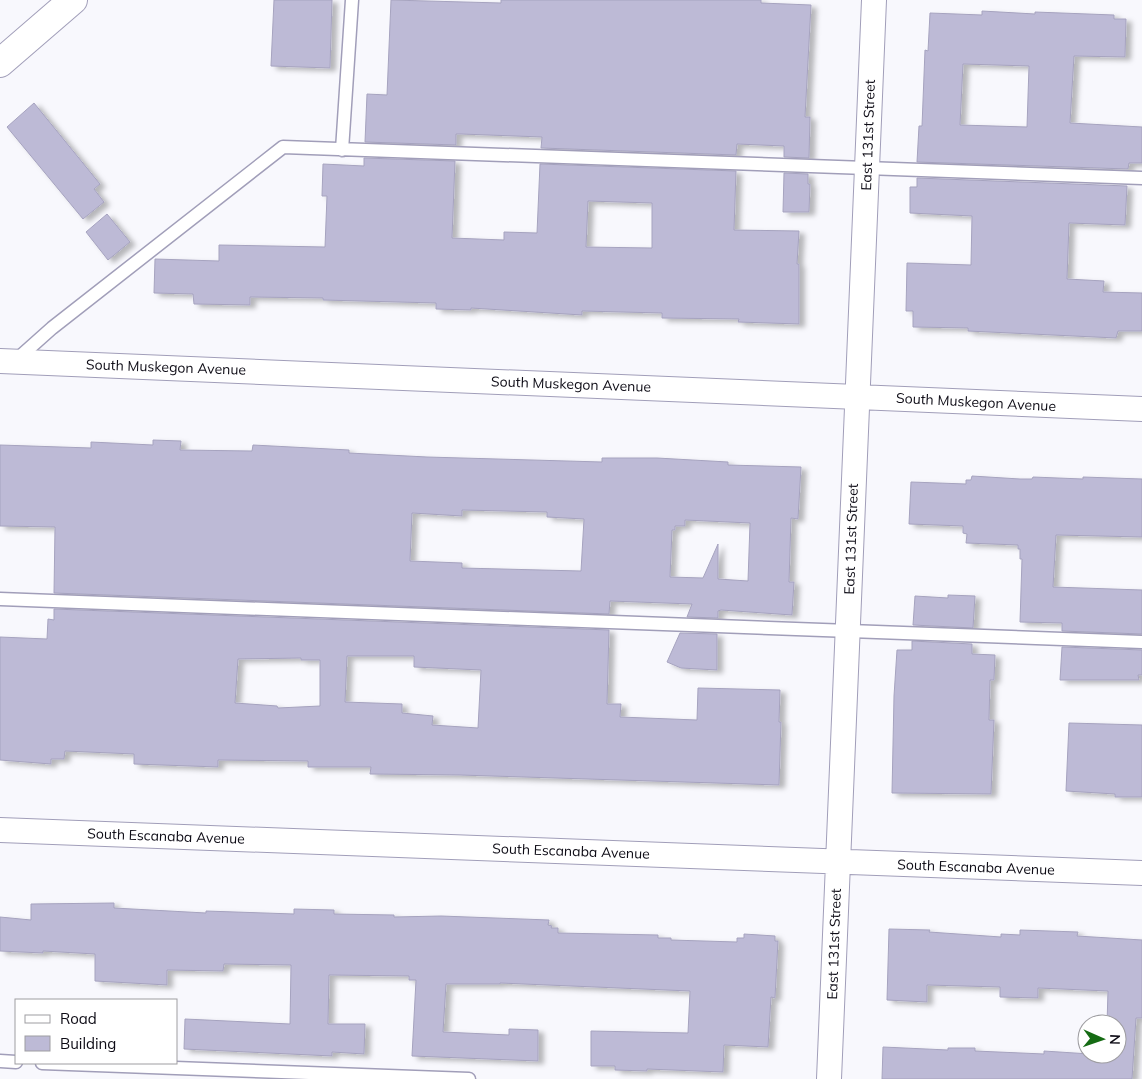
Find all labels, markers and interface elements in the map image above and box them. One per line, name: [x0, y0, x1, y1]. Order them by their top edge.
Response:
street label: East 131st Street: [857, 79, 879, 191]
street label: South Muskegon Avenue: [86, 355, 246, 379]
street label: South Muskegon Avenue: [491, 372, 651, 396]
street label: South Muskegon Avenue: [895, 389, 1057, 415]
street label: East 131st Street: [840, 483, 862, 595]
street label: South Escanaba Avenue: [87, 824, 245, 848]
street label: South Escanaba Avenue: [492, 839, 650, 863]
street label: South Escanaba Avenue: [897, 855, 1055, 879]
street label: East 131st Street: [823, 888, 845, 1000]
legend: [15, 999, 178, 1064]
text: Road: [60, 1009, 97, 1028]
north arrow: [1077, 1014, 1127, 1064]
text: Building: [60, 1034, 116, 1053]
text: N: [1106, 1034, 1124, 1045]

